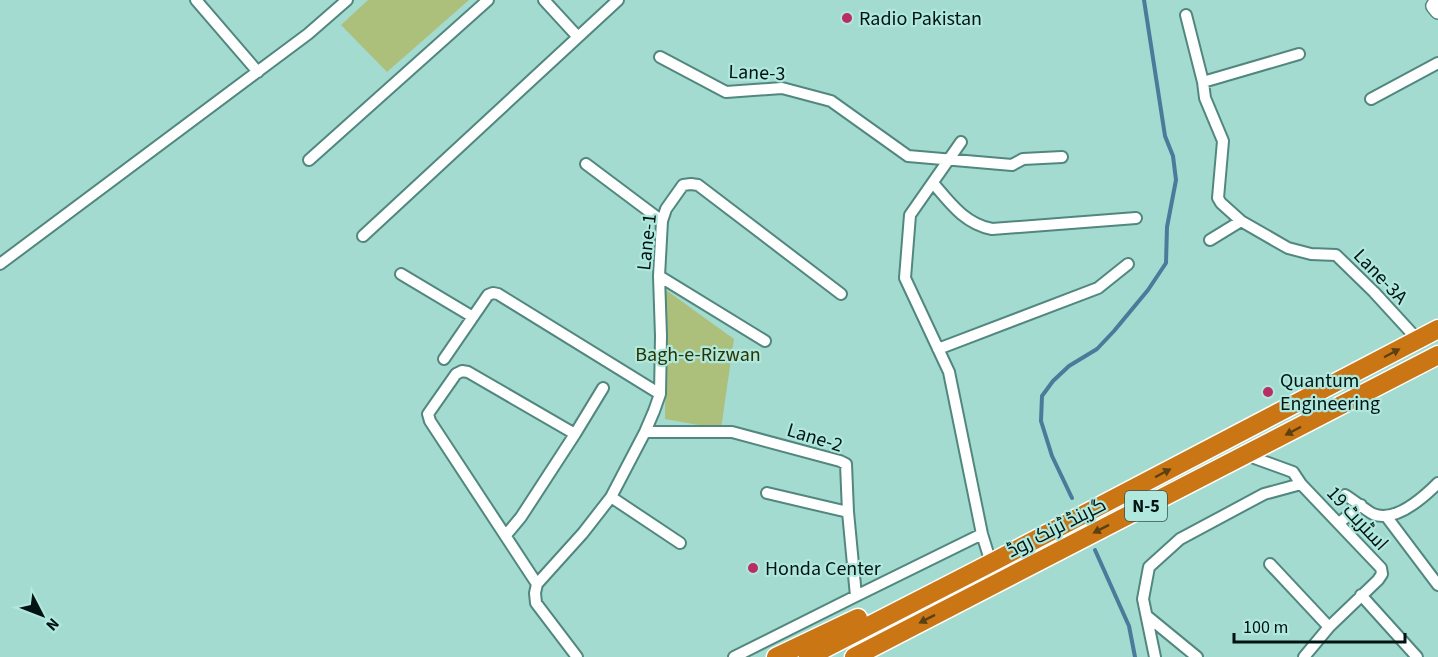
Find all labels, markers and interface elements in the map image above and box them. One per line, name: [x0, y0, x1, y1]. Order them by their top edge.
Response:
place label: Radio Pakistan: [859, 5, 982, 33]
marker: Radio Pakistan: [840, 11, 854, 25]
street label: Lane-3: [728, 58, 786, 88]
street label: Lane-1: [630, 212, 664, 272]
street label: Lane-3A: [1347, 243, 1414, 311]
park label: Bagh-e-Rizwan: [635, 341, 761, 369]
one-way arrow: [1384, 348, 1401, 358]
place label: Quantum Engineering: [1280, 367, 1380, 418]
marker: Quantum Engineering: [1261, 385, 1275, 399]
street label: Lane-2: [783, 416, 846, 460]
one-way arrow: [1284, 426, 1301, 436]
one-way arrow: [1155, 468, 1172, 478]
street label: اسٹریٹ 19: [1320, 480, 1395, 557]
street label: گرینڈ ٹرنک روڈ: [1002, 491, 1111, 565]
road number: N-5: [1125, 491, 1167, 521]
one-way arrow: [1092, 525, 1109, 534]
place label: Honda Center: [765, 555, 881, 583]
marker: Honda Center: [746, 561, 760, 575]
north arrow: [12, 585, 72, 645]
scale bar: [1234, 606, 1405, 644]
text: N: [41, 613, 64, 636]
one-way arrow: [919, 614, 936, 624]
text: 100 m: [1243, 615, 1288, 640]

